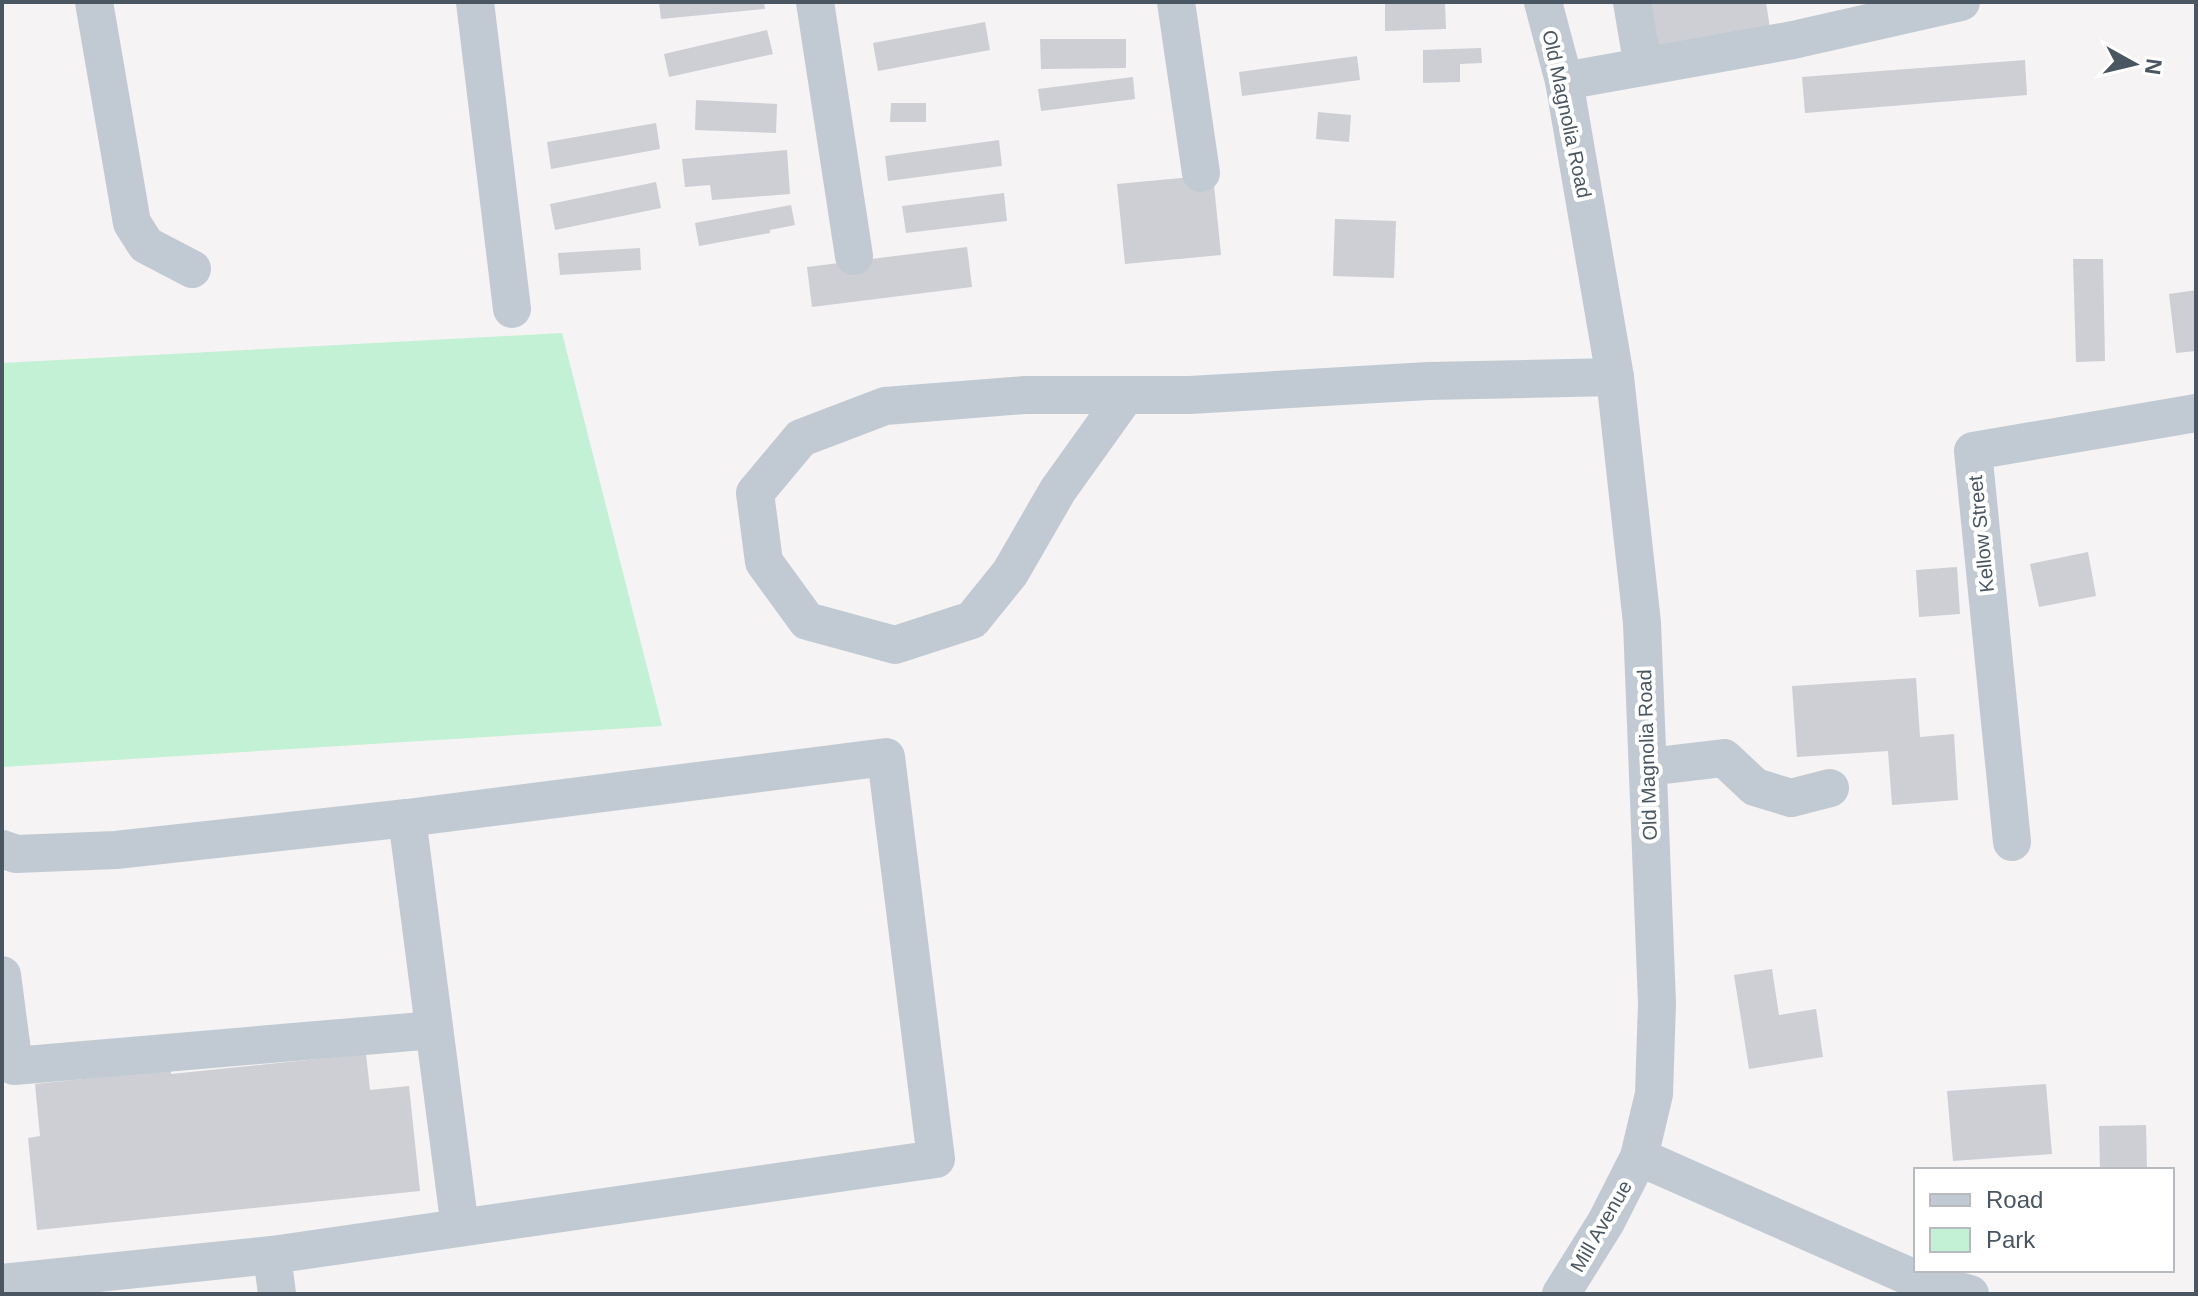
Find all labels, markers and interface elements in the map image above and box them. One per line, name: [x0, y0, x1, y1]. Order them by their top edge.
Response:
north arrow: [2094, 24, 2174, 104]
street label: Old Magnolia Road: [1538, 28, 1596, 200]
text: N: [2140, 57, 2167, 76]
street label: Kellow Street: [1964, 474, 1998, 594]
street label: Old Magnolia Road: [1633, 669, 1661, 841]
legend: [1914, 1168, 2174, 1272]
street label: Mill Avenue: [1566, 1176, 1636, 1276]
text: Road: [1986, 1186, 2043, 1213]
text: Park: [1986, 1226, 2036, 1253]

